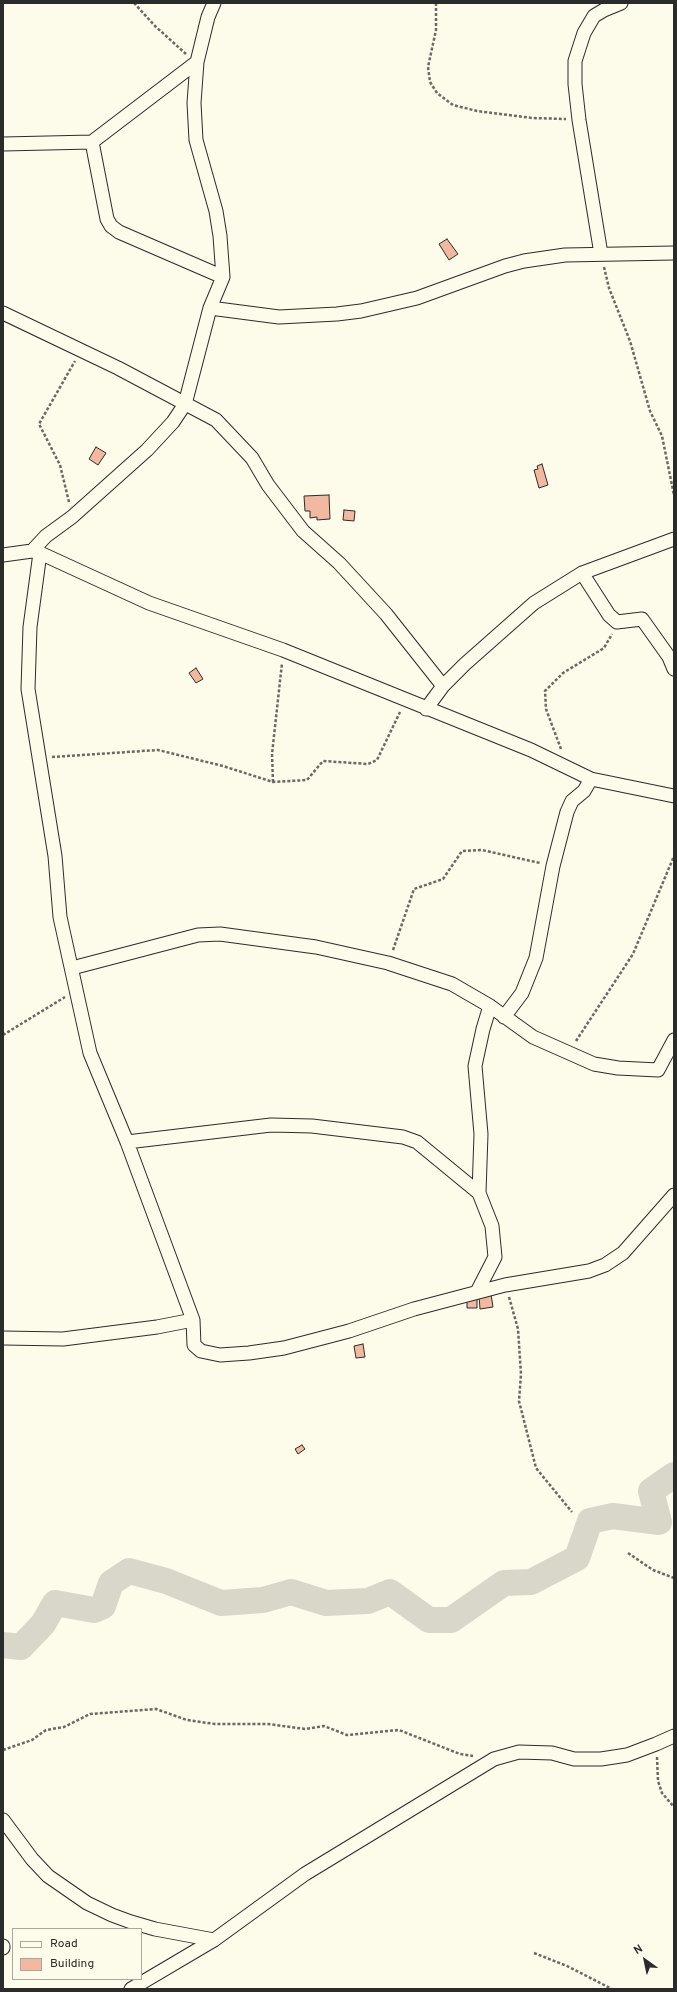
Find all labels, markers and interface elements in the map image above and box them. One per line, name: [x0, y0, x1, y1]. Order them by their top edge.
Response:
legend: [12, 1928, 142, 1980]
text: Road: [50, 1936, 78, 1952]
north arrow: [625, 1940, 665, 1980]
text: N: [631, 1942, 646, 1958]
text: Building: [50, 1956, 94, 1972]

